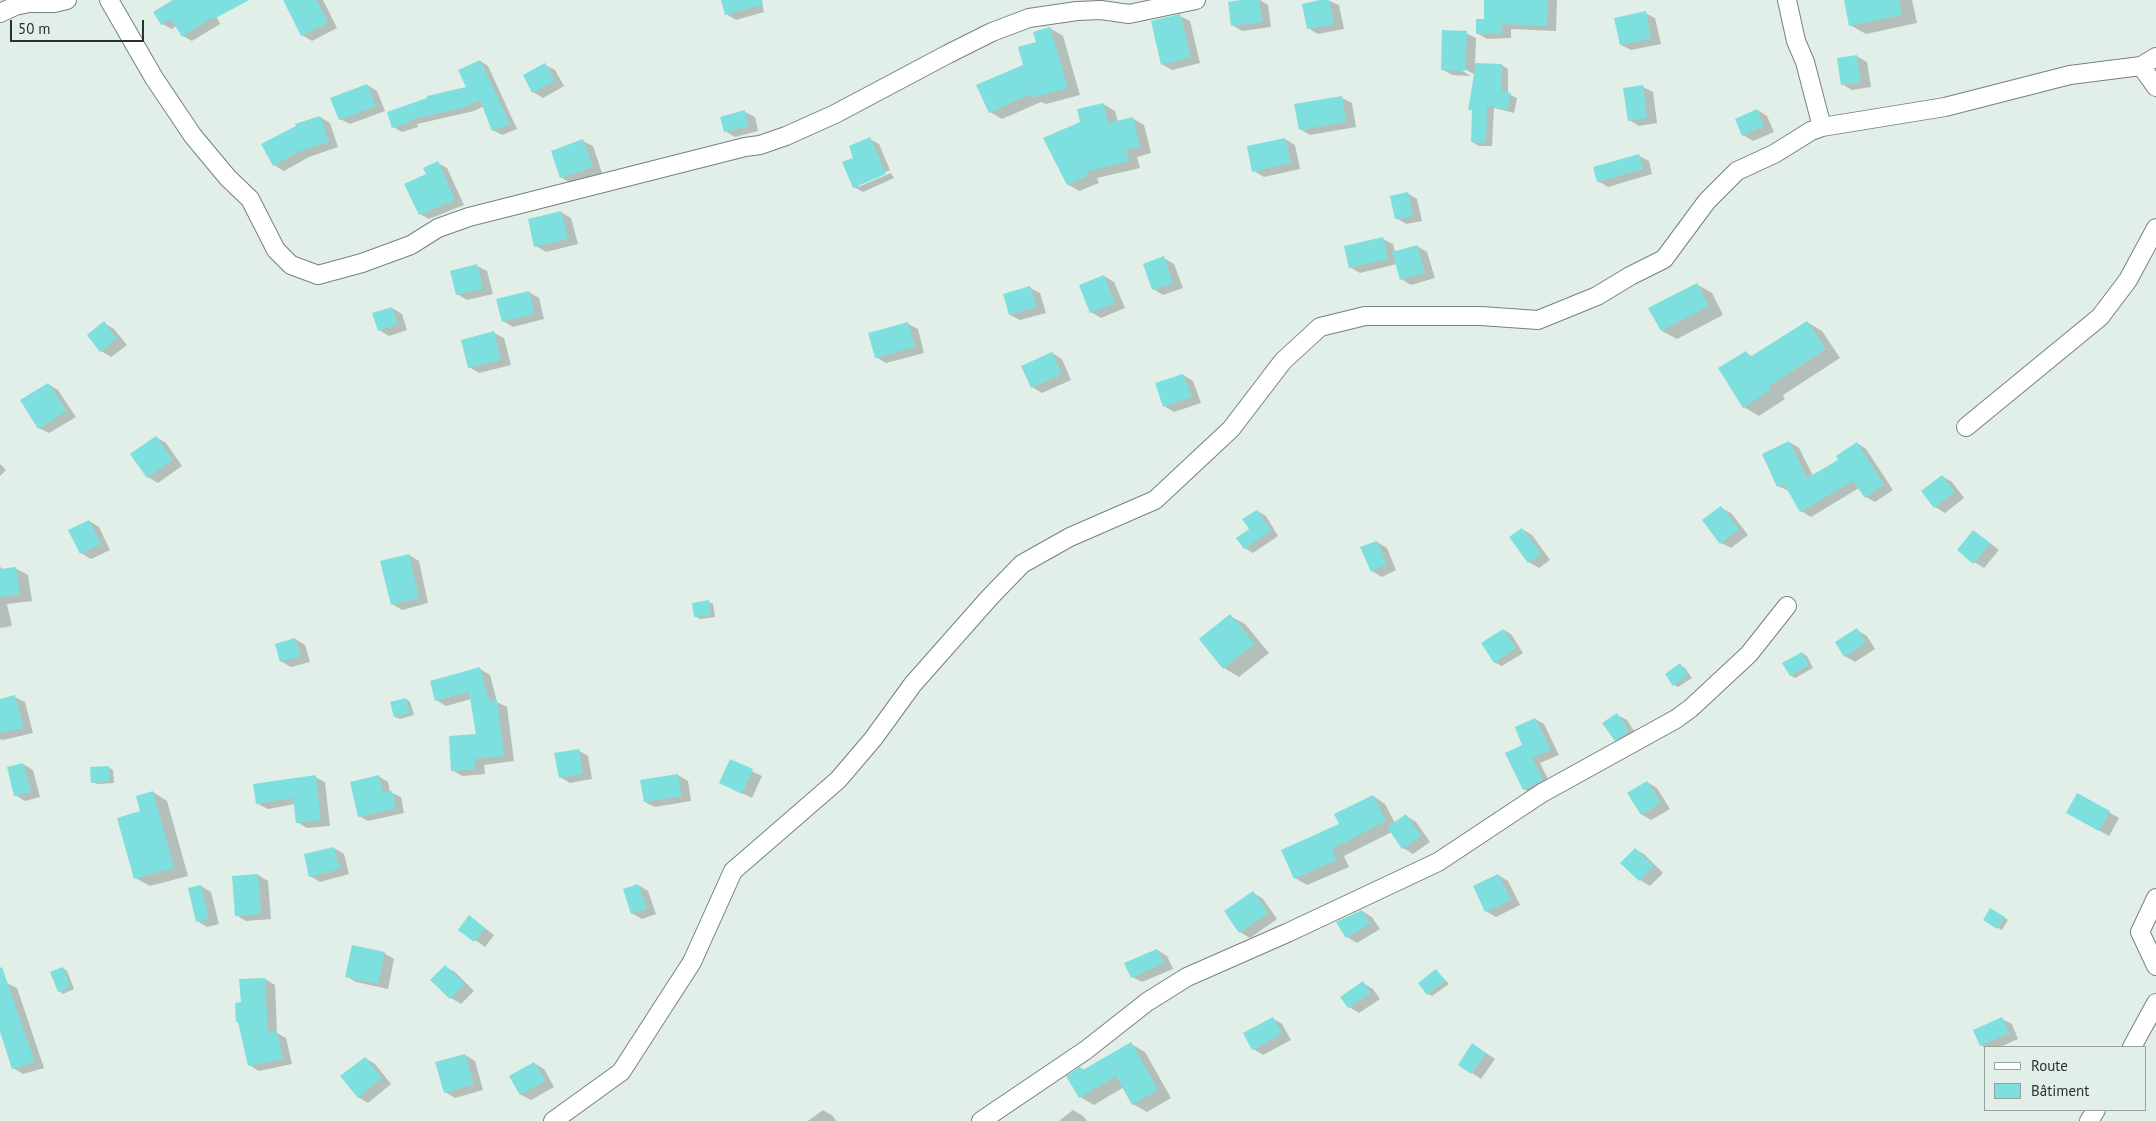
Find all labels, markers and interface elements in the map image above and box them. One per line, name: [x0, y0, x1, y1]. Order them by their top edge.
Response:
scale bar: [12, 10, 146, 42]
text: 50 m: [18, 19, 51, 38]
legend: [1984, 1046, 2146, 1111]
text: Route: [2031, 1056, 2068, 1075]
text: Bâtiment: [2031, 1081, 2089, 1100]

